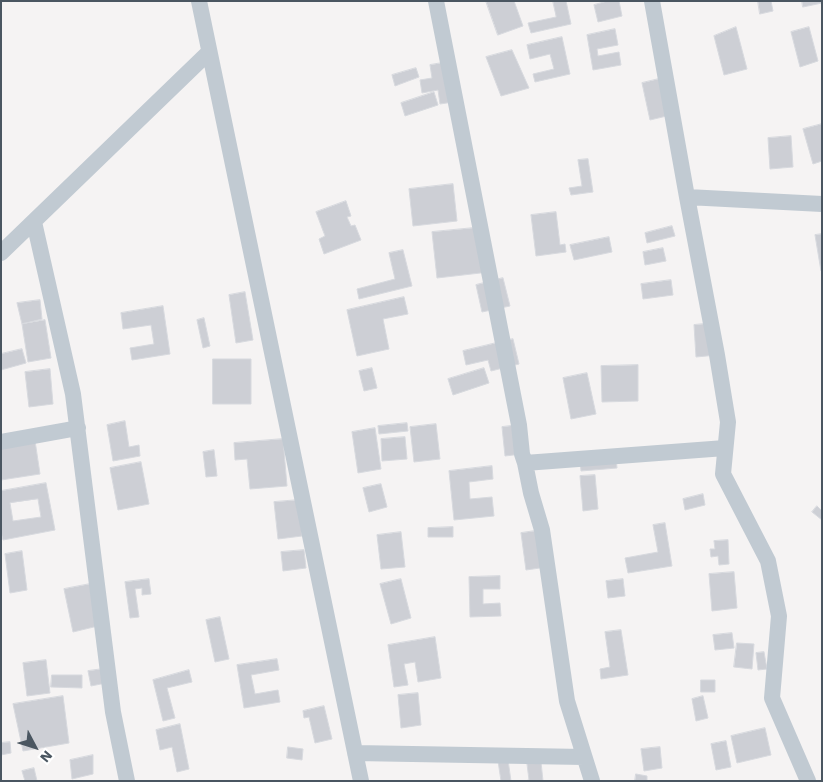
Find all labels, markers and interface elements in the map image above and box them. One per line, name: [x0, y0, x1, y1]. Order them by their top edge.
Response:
north arrow: [10, 722, 60, 772]
text: N: [37, 748, 56, 766]

